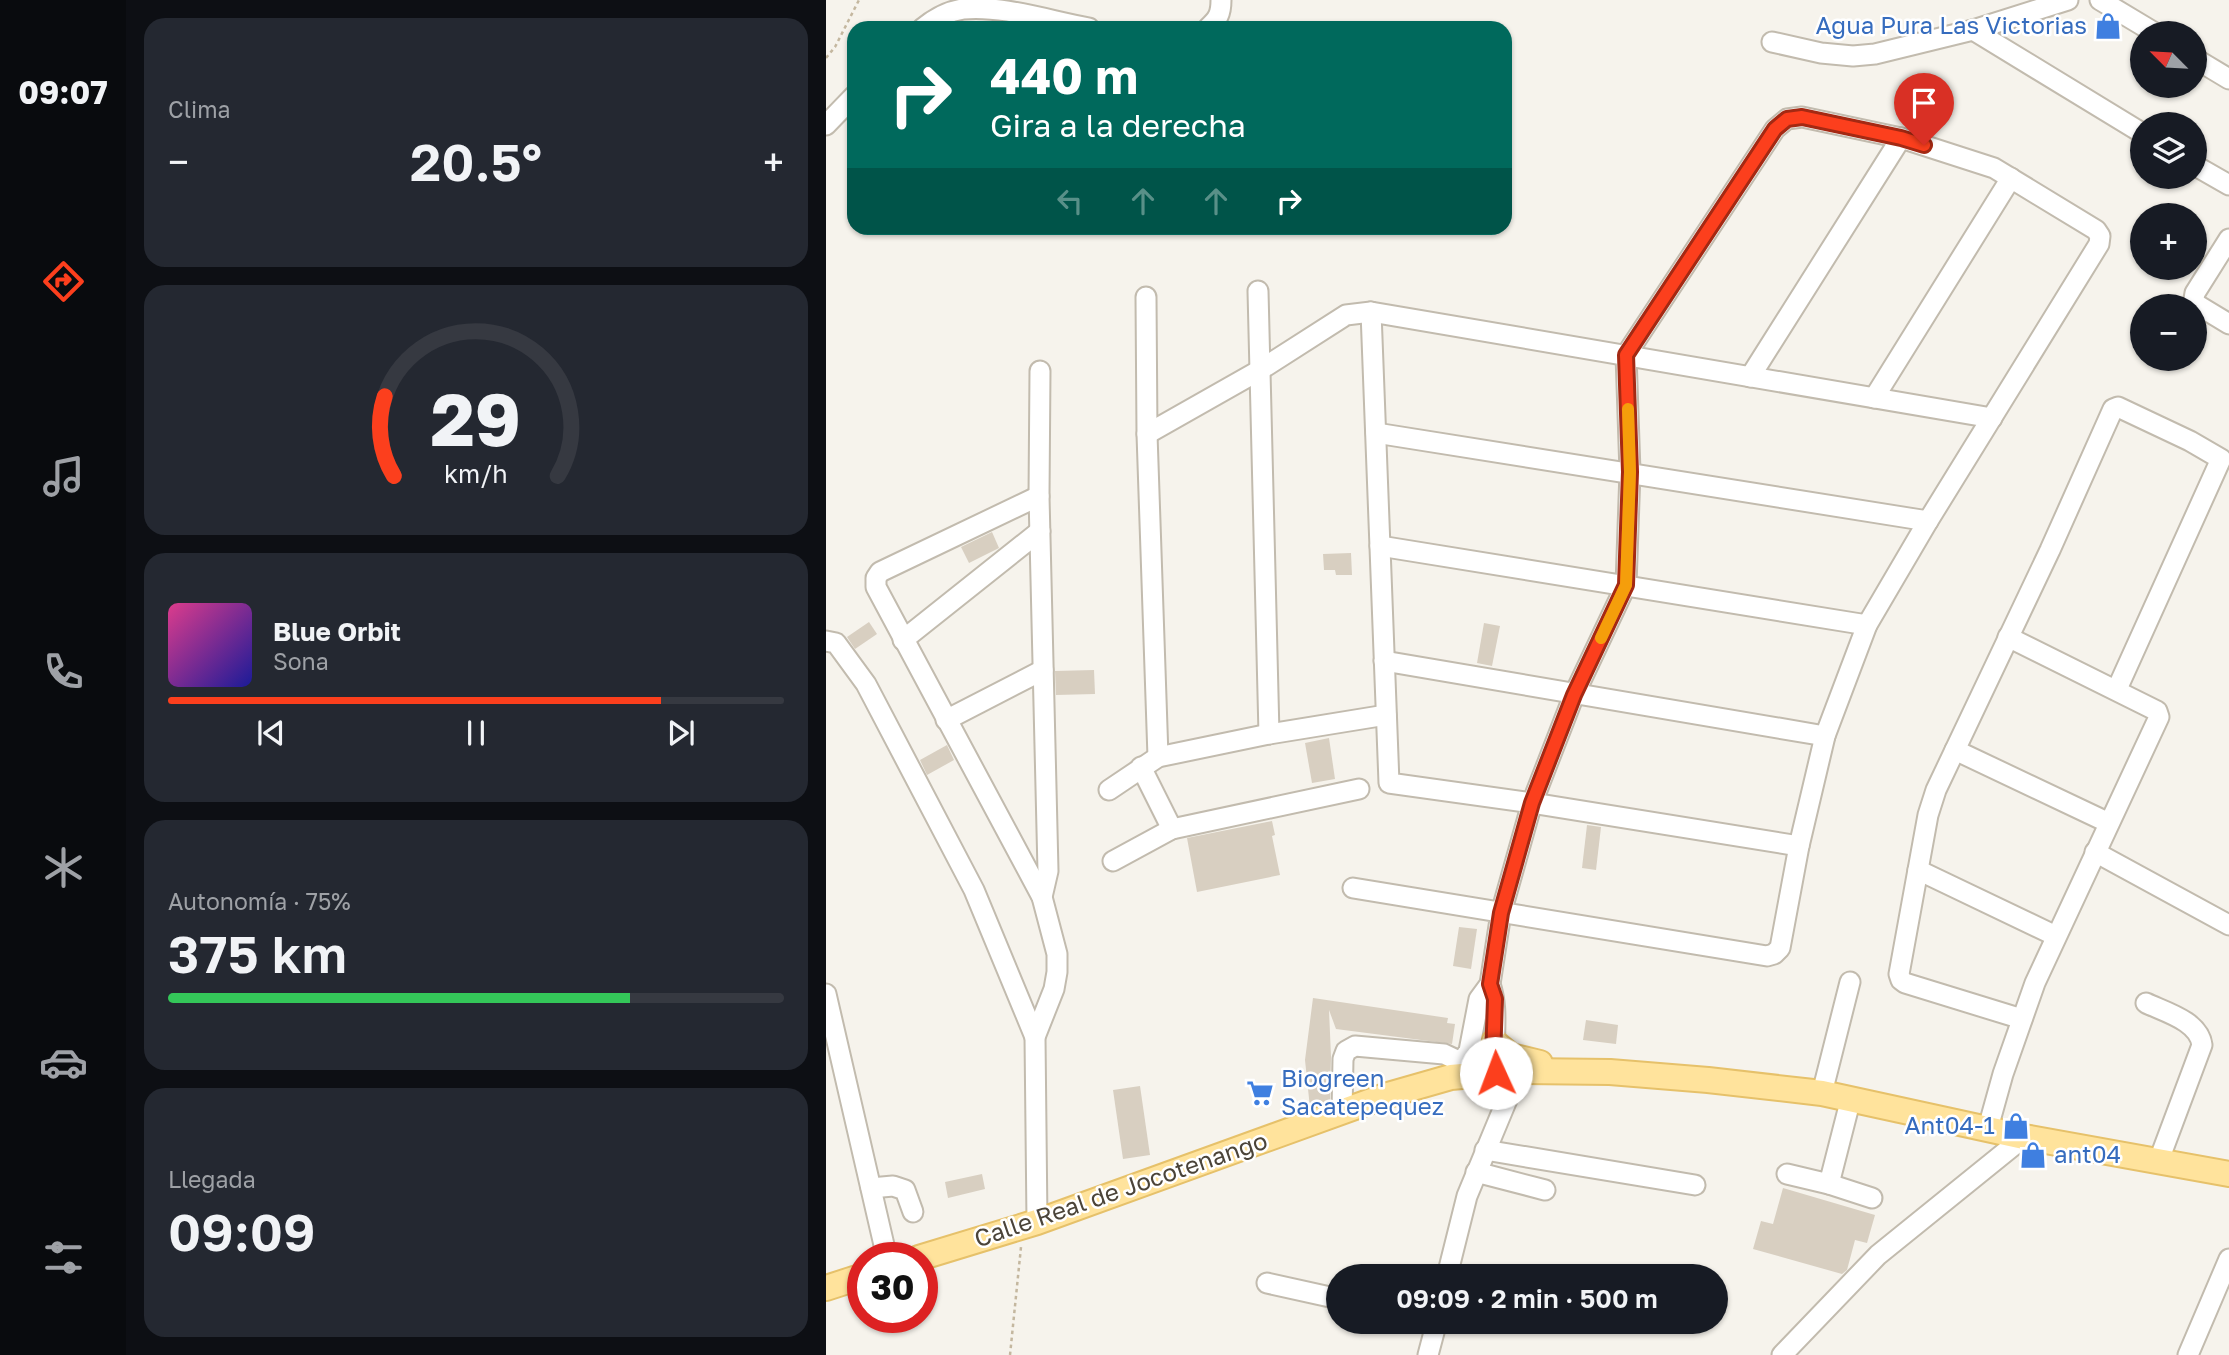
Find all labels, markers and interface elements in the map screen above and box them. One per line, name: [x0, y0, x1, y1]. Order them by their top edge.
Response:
place label: Agua Pura Las Victorias: [1816, 10, 2087, 39]
shop icon: Agua Pura Las Victorias: [2093, 11, 2123, 41]
north arrow: [2130, 21, 2207, 98]
map controls: [2130, 21, 2207, 371]
text: 440 m: [990, 46, 1138, 105]
icon: right: [875, 49, 966, 140]
text: 09:07: [18, 73, 108, 111]
pin: [1894, 73, 1954, 145]
icon: arrive: [1905, 84, 1943, 122]
text: Clima: [168, 95, 231, 123]
text: Gira a la derecha: [990, 106, 1246, 144]
button: layers: [2130, 112, 2207, 189]
text: 20.5°: [410, 130, 542, 192]
text: −: [168, 139, 189, 184]
text: +: [763, 139, 784, 184]
icon: left: [1051, 182, 1089, 220]
icon: ahead: [1124, 182, 1162, 220]
icon: ahead: [1197, 182, 1235, 220]
icon: right: [1270, 182, 1308, 220]
button: +: [2130, 203, 2207, 280]
icon: directions: [39, 257, 88, 306]
button: −: [2130, 294, 2207, 371]
text: 29: [431, 376, 521, 463]
icon: music: [39, 452, 88, 501]
text: km/h: [444, 458, 508, 489]
text: Blue Orbit: [273, 616, 401, 647]
icon: phone: [39, 647, 88, 696]
text: Sona: [273, 647, 329, 675]
icon: previous: [252, 714, 290, 752]
icon: pause: [457, 714, 495, 752]
icon: next: [662, 714, 700, 752]
icon: climate: [39, 843, 88, 892]
text: Autonomía · 75%: [168, 887, 351, 915]
text: 375 km: [168, 922, 347, 984]
position arrow: [1459, 1036, 1533, 1110]
icon: car: [39, 1038, 88, 1087]
place label: Biogreen Sacatepequez: [1281, 1063, 1444, 1120]
supermarket icon: Biogreen Sacatepequez: [1245, 1078, 1275, 1108]
place label: Ant04-1: [1905, 1110, 1995, 1139]
shop icon: Ant04-1: [2001, 1111, 2031, 1141]
street label: Calle Real de Jocotenango: [970, 1125, 1271, 1252]
place label: ant04: [2054, 1139, 2121, 1168]
shop icon: ant04: [2018, 1140, 2048, 1170]
text: Llegada: [168, 1165, 256, 1193]
text: 09:09: [168, 1200, 315, 1262]
icon: filters: [39, 1233, 88, 1282]
speed limit sign: 30: [847, 1242, 938, 1333]
text: 09:09 · 2 min · 500 m: [1396, 1283, 1658, 1314]

